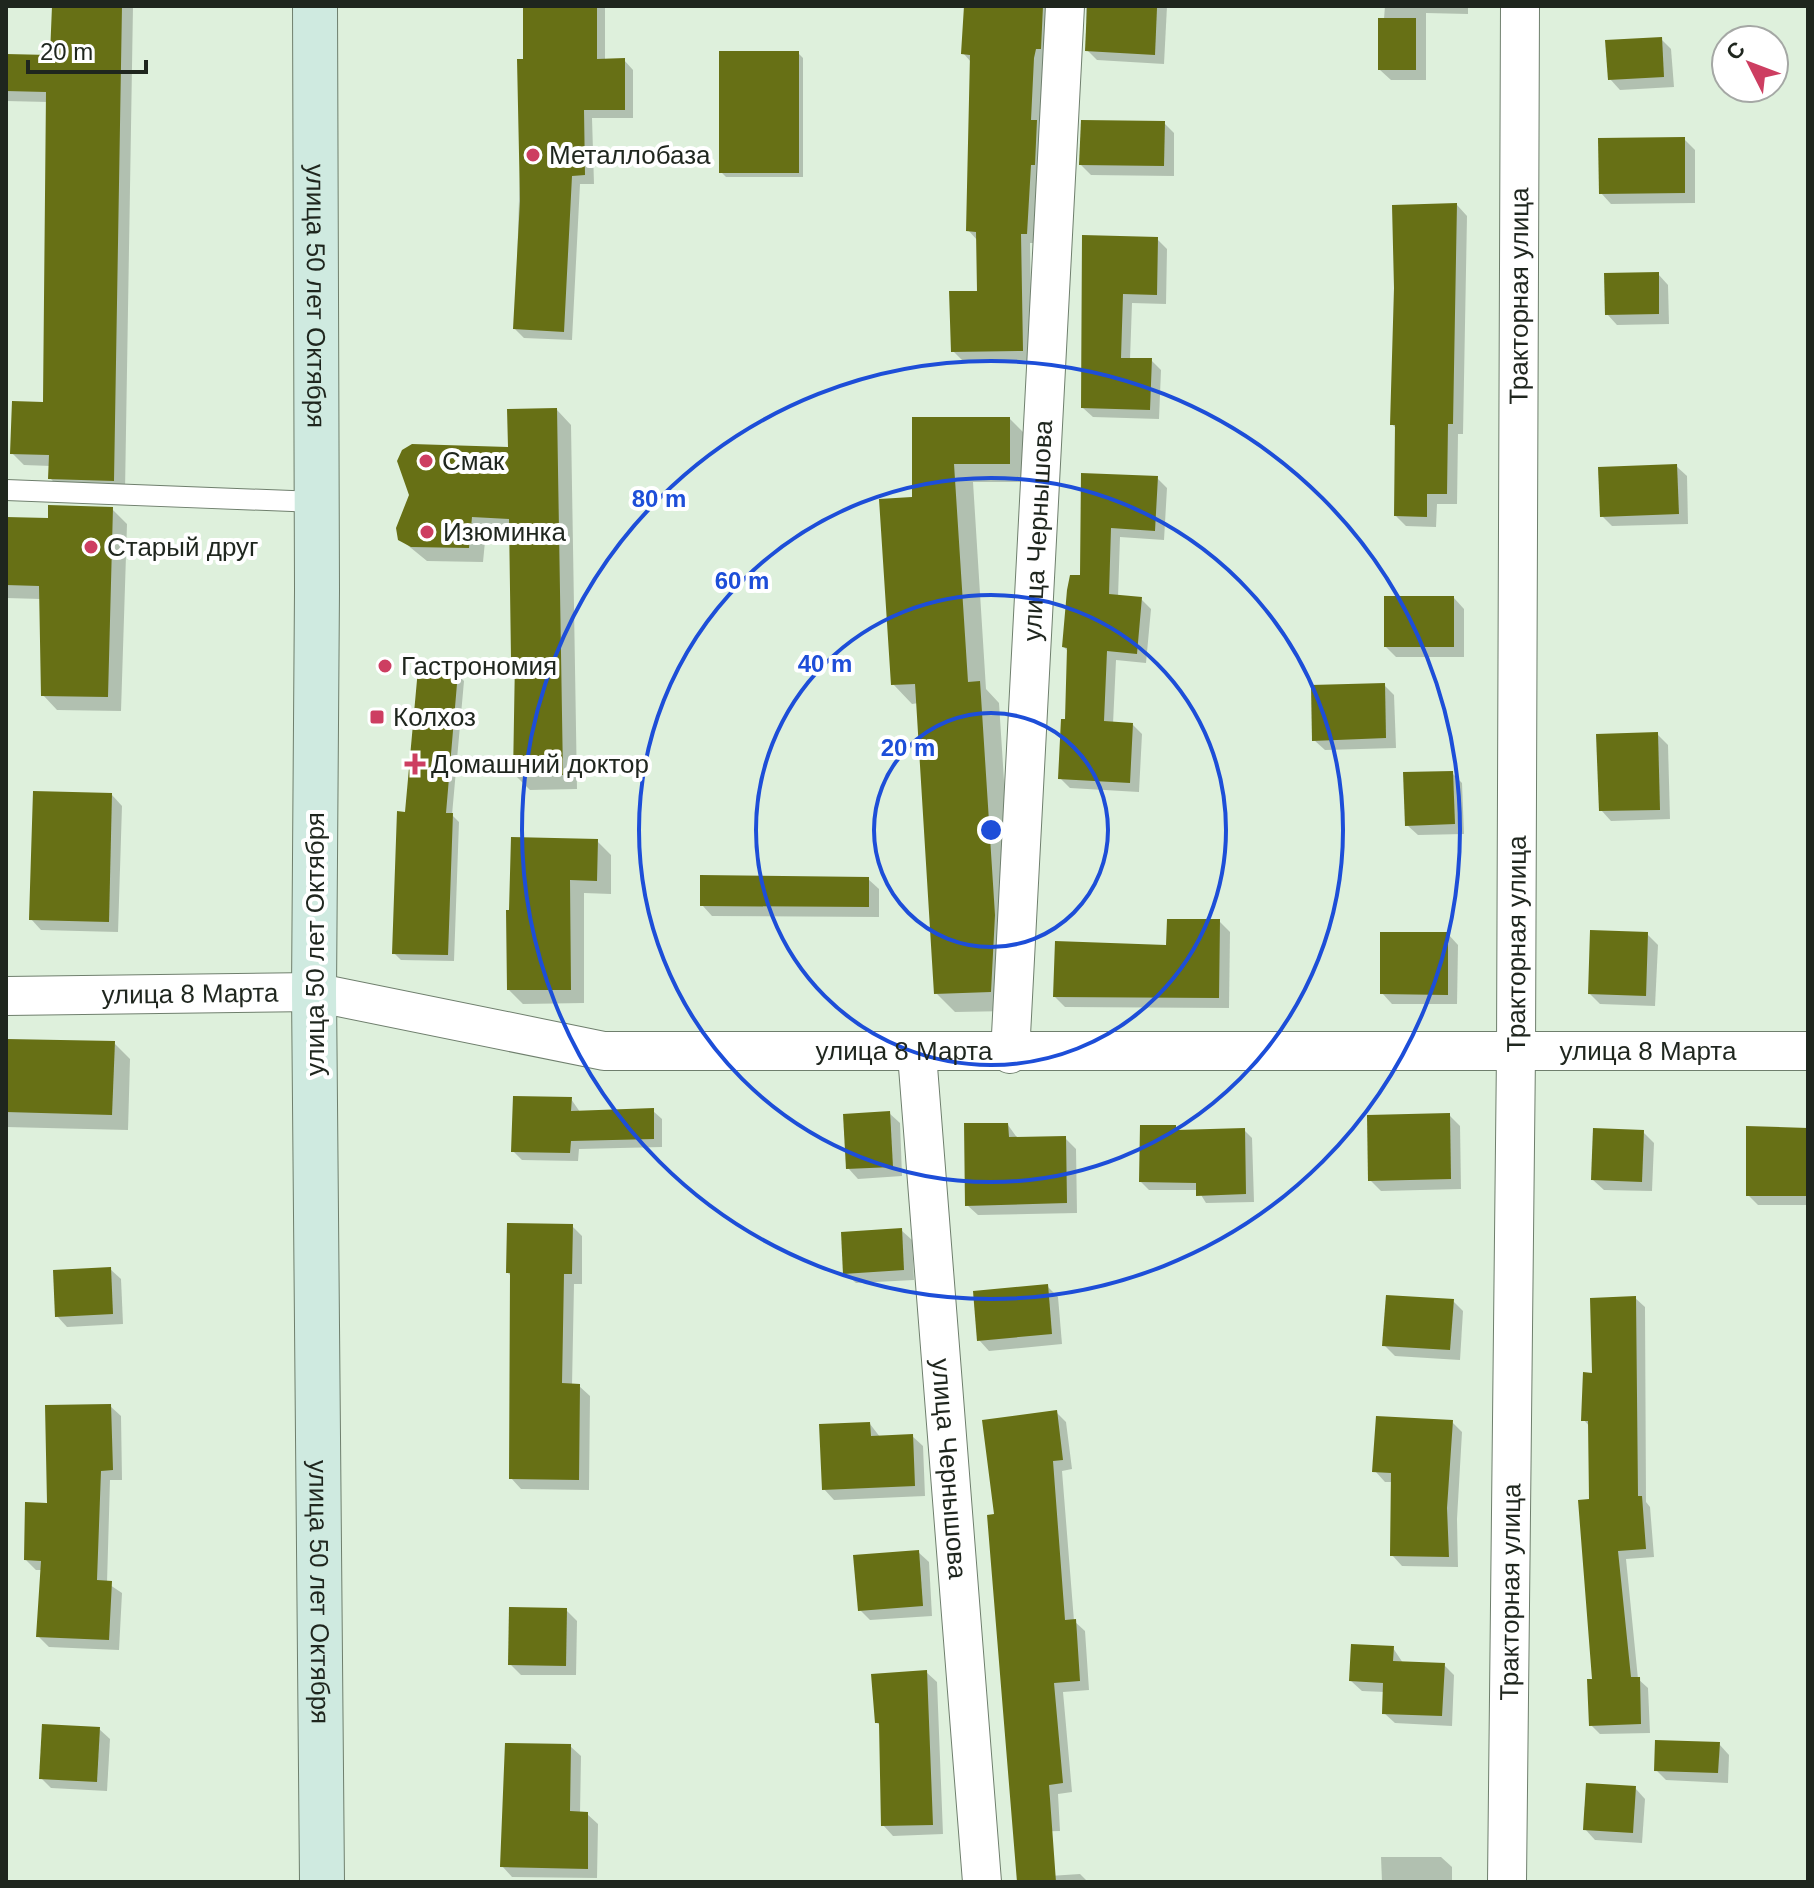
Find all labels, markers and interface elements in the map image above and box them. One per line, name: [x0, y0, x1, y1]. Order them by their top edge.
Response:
scale bar: [28, 24, 146, 74]
north arrow: [1710, 24, 1790, 104]
text: С: [1721, 37, 1750, 65]
text: 20 m: [40, 38, 93, 65]
place label: Металлобаза: [549, 140, 711, 170]
marker: Металлобаза: [524, 146, 542, 164]
street label: улица 50 лет Октября: [301, 164, 331, 428]
street label: Тракторная улица: [1503, 187, 1534, 405]
street label: улица Чернышова: [1017, 419, 1058, 642]
place label: Смак: [442, 446, 505, 476]
marker: Смак: [417, 452, 435, 470]
text: 80 m: [632, 485, 686, 512]
place label: Изюминка: [443, 517, 567, 547]
marker: Изюминка: [418, 523, 436, 541]
place label: Старый друг: [107, 532, 259, 562]
marker: Старый друг: [82, 538, 100, 556]
text: 60 m: [715, 567, 769, 594]
text: 40 m: [798, 650, 852, 677]
place label: Гастрономия: [401, 651, 557, 681]
marker: Гастрономия: [376, 657, 394, 675]
place label: Колхоз: [393, 702, 476, 732]
marker: Колхоз: [368, 708, 386, 726]
text: 20 m: [881, 734, 935, 761]
place label: Домашний доктор: [431, 749, 649, 779]
marker: Домашний доктор: [406, 755, 424, 773]
street label: улица 50 лет Октября: [300, 812, 330, 1076]
centre of rings: [977, 816, 1005, 844]
street label: Тракторная улица: [1501, 835, 1532, 1053]
street label: улица 8 Марта: [101, 977, 279, 1010]
street label: улица 8 Марта: [816, 1036, 993, 1066]
street label: улица 8 Марта: [1560, 1036, 1737, 1066]
street label: улица Чернышова: [926, 1357, 973, 1581]
street label: улица 50 лет Октября: [303, 1460, 336, 1724]
street label: Тракторная улица: [1494, 1483, 1526, 1701]

